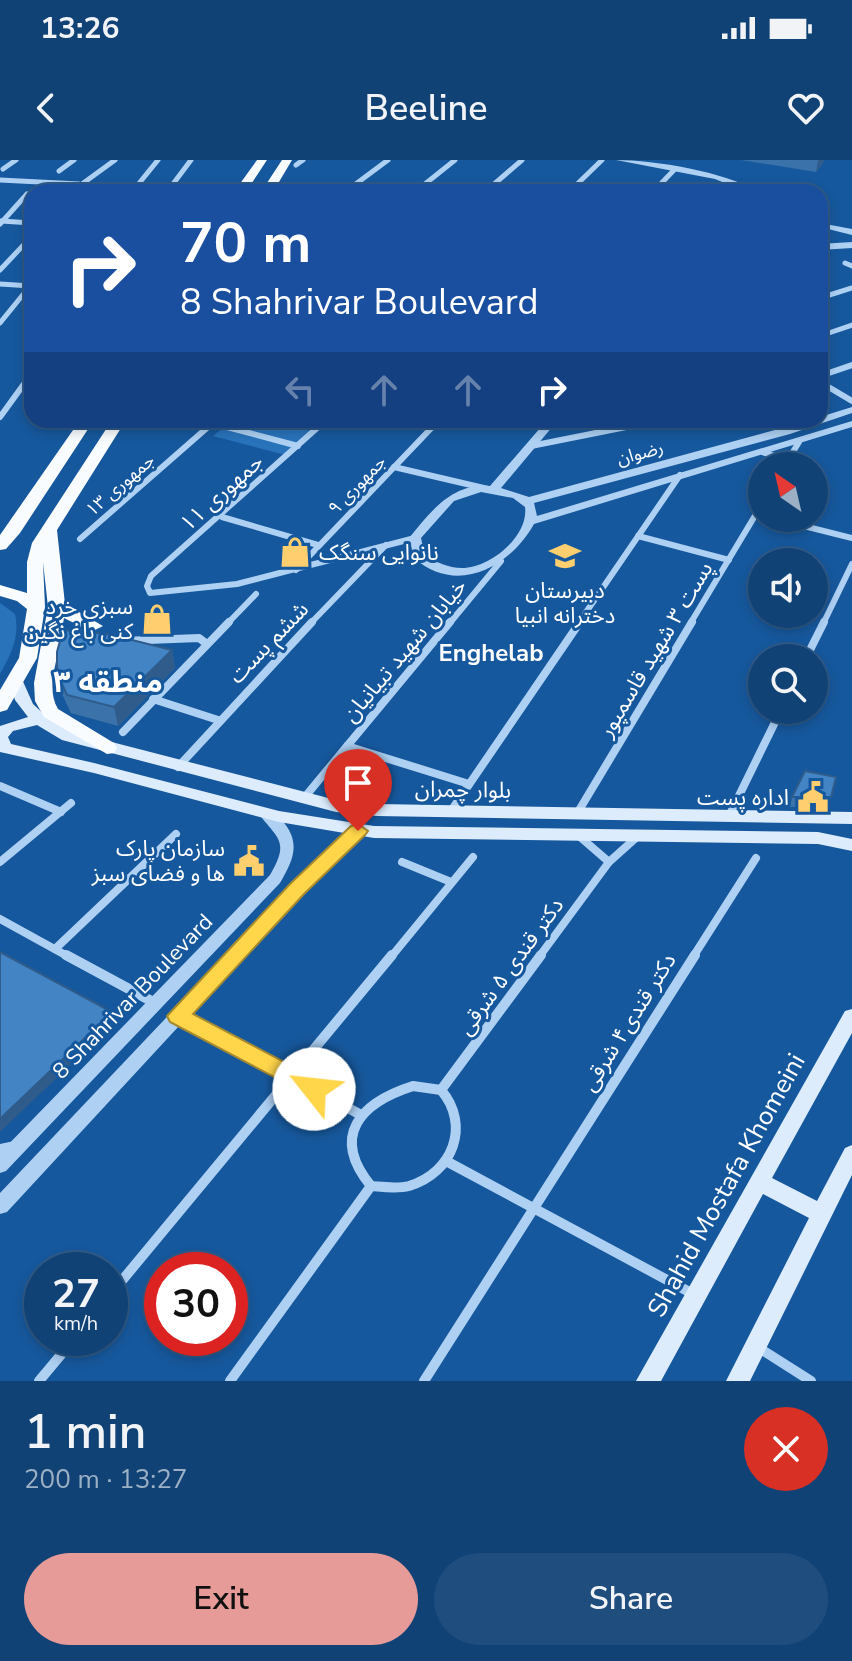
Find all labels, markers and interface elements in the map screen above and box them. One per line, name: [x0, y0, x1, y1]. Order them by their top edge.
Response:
text: 13:26: [40, 8, 119, 49]
text: Beeline: [364, 84, 488, 133]
icon: back: [24, 86, 68, 130]
icon: heart: [784, 86, 828, 130]
text: 70 m: [180, 205, 311, 282]
icon: right: [48, 216, 152, 320]
text: 8 Shahrivar Boulevard: [180, 278, 538, 327]
icon: left: [278, 368, 322, 412]
icon: ahead: [362, 368, 406, 412]
icon: ahead: [446, 368, 490, 412]
icon: right: [530, 368, 574, 412]
street label: رضوان: [614, 435, 666, 471]
street label: جمهوری ۱۱: [173, 447, 270, 538]
street label: جمهوری ۱۳: [80, 448, 160, 522]
street label: جمهوری ۹: [323, 450, 391, 520]
north arrow: [748, 452, 828, 532]
map controls: [748, 452, 828, 724]
shop icon: نانوایی سنگک: [278, 535, 312, 569]
place label: نانوایی سنگک: [319, 538, 439, 568]
school or university icon: دبیرستان دخترانه انبیا: [548, 539, 582, 573]
button: sound: [748, 548, 828, 628]
street label: پست ۳ شهید قاسمپور: [591, 556, 720, 744]
street label: خیابان شهید تبیانیان: [336, 572, 474, 729]
place label: دبیرستان دخترانه انبیا: [515, 576, 615, 631]
place label: سبزی خرد کنی باغ نگین: [24, 592, 134, 648]
street label: ششم پست: [222, 595, 316, 691]
shop icon: سبزی خرد کنی باغ نگین: [140, 602, 174, 636]
district label: Enghelab: [438, 637, 544, 669]
button: search: [748, 644, 828, 724]
district label: منطقه ۳: [53, 662, 163, 703]
pin: [324, 749, 392, 831]
icon: arrive: [336, 761, 380, 805]
street label: بلوار چمران: [415, 774, 511, 806]
public building icon: اداره پست: [796, 780, 830, 814]
place label: اداره پست: [697, 783, 789, 813]
place label: سازمان پارک ها و فضای سبز: [91, 834, 225, 889]
public building icon: سازمان پارک ها و فضای سبز: [232, 844, 266, 878]
street label: دکتر قندی ۵ شرقی: [451, 892, 571, 1041]
street label: 8 Shahrivar Boulevard: [46, 907, 220, 1086]
street label: دکتر قندی۴ شرقی: [574, 948, 683, 1097]
position arrow: [272, 1047, 356, 1131]
street label: Shahid Mostafa Khomeini: [639, 1047, 814, 1323]
speed limit sign: 30: [144, 1252, 248, 1356]
text: 27: [52, 1267, 100, 1321]
text: km/h: [54, 1310, 98, 1337]
text: 1 min: [24, 1399, 146, 1465]
button: close: [744, 1407, 828, 1491]
text: 200 m · 13:27: [24, 1462, 187, 1497]
button: Exit: [24, 1553, 418, 1645]
button: Share: [434, 1553, 828, 1645]

